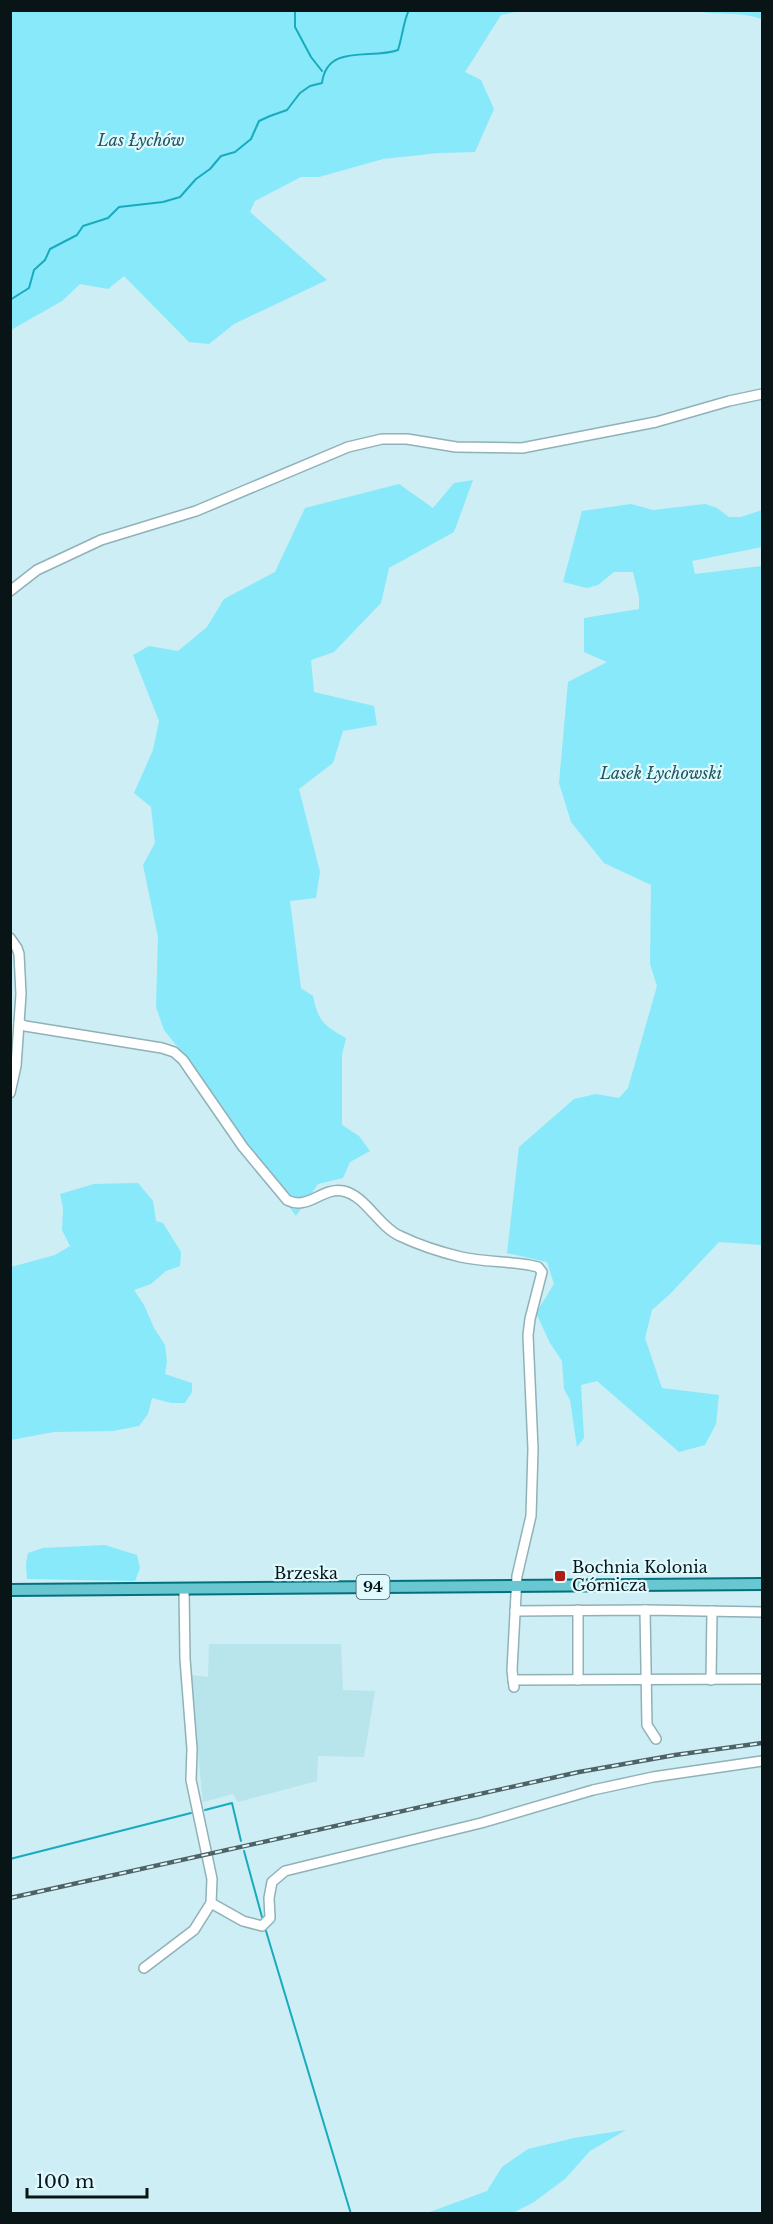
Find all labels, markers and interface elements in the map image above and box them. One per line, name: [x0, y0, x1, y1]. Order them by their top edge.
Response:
park label: Las Łychów: [97, 130, 185, 150]
park label: Lasek Łychowski: [599, 763, 723, 783]
place label: Bochnia Kolonia Górnicza: [572, 1557, 708, 1595]
street label: Brzeska: [274, 1563, 338, 1583]
marker: Bochnia Kolonia Górnicza: [553, 1569, 567, 1583]
road number: 94: [356, 1575, 389, 1599]
scale bar: [27, 2161, 147, 2199]
text: 100 m: [36, 2171, 94, 2193]

